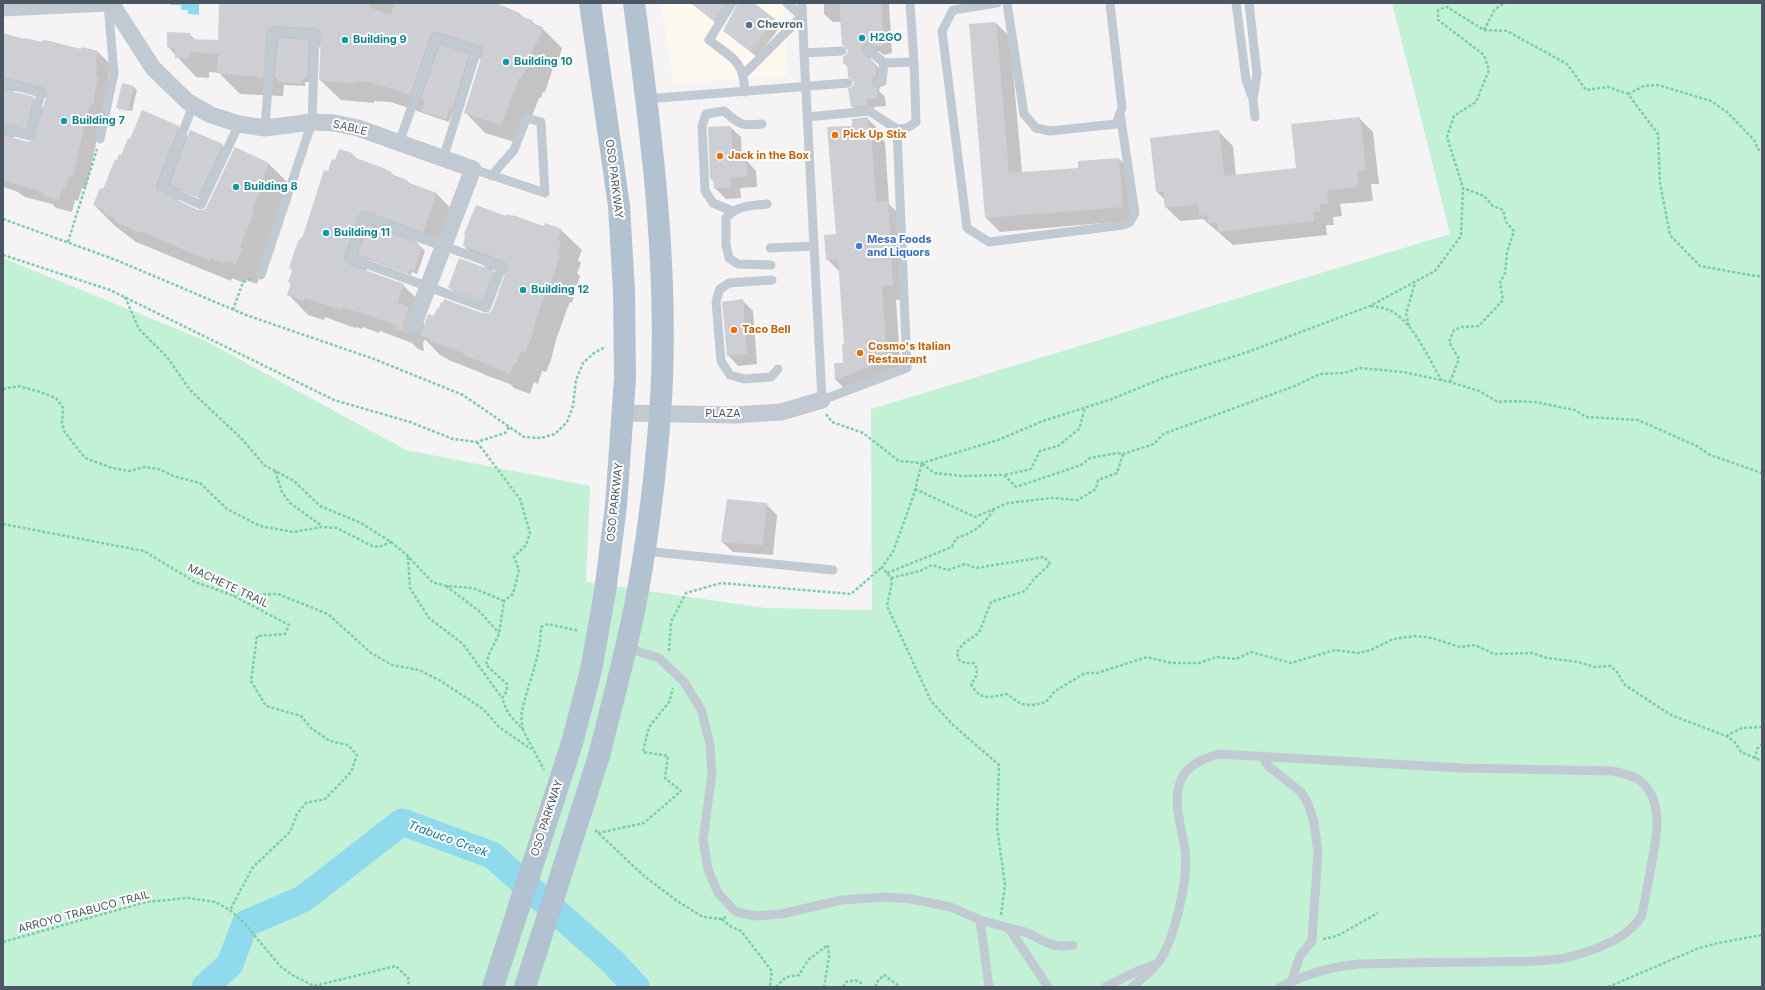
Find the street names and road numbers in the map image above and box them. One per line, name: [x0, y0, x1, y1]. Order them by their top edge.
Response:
street label: SABLE: [332, 118, 368, 138]
street label: OSO PARKWAY: [603, 139, 625, 219]
street label: PLAZA: [705, 407, 741, 421]
street label: OSO PARKWAY: [604, 462, 626, 542]
street label: MACHETE TRAIL: [185, 561, 271, 611]
street label: OSO PARKWAY: [528, 778, 566, 858]
street label: ARROYO TRABUCO TRAIL: [17, 888, 151, 936]

